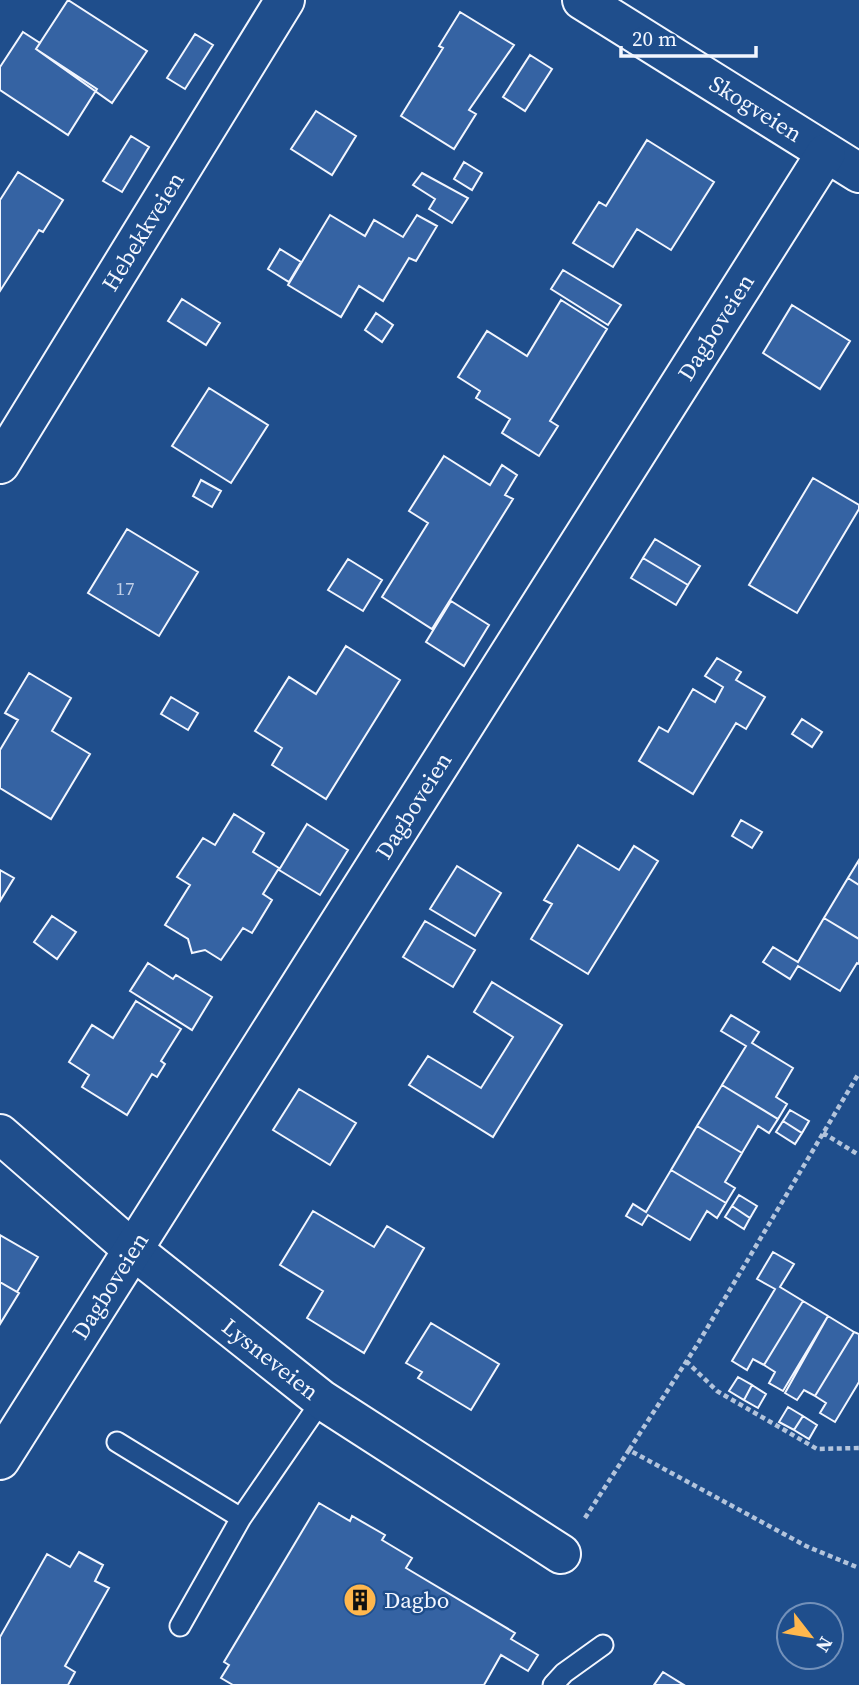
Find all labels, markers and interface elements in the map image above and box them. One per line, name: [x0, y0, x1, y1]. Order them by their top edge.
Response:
scale bar: [621, 14, 756, 58]
text: 20 m: [632, 24, 677, 53]
street label: Skogveien: [703, 68, 808, 150]
street label: Hebekkveien: [94, 166, 192, 297]
street label: Dagboveien: [670, 268, 762, 387]
house number: 17: [115, 575, 135, 601]
street label: Dagboveien: [368, 746, 459, 865]
street label: Dagboveien: [64, 1226, 156, 1345]
street label: Lysneveien: [215, 1311, 326, 1408]
building icon: Dagbo: [341, 1581, 379, 1619]
place label: Dagbo: [384, 1584, 449, 1616]
north arrow: [775, 1601, 845, 1671]
text: N: [810, 1632, 839, 1658]

